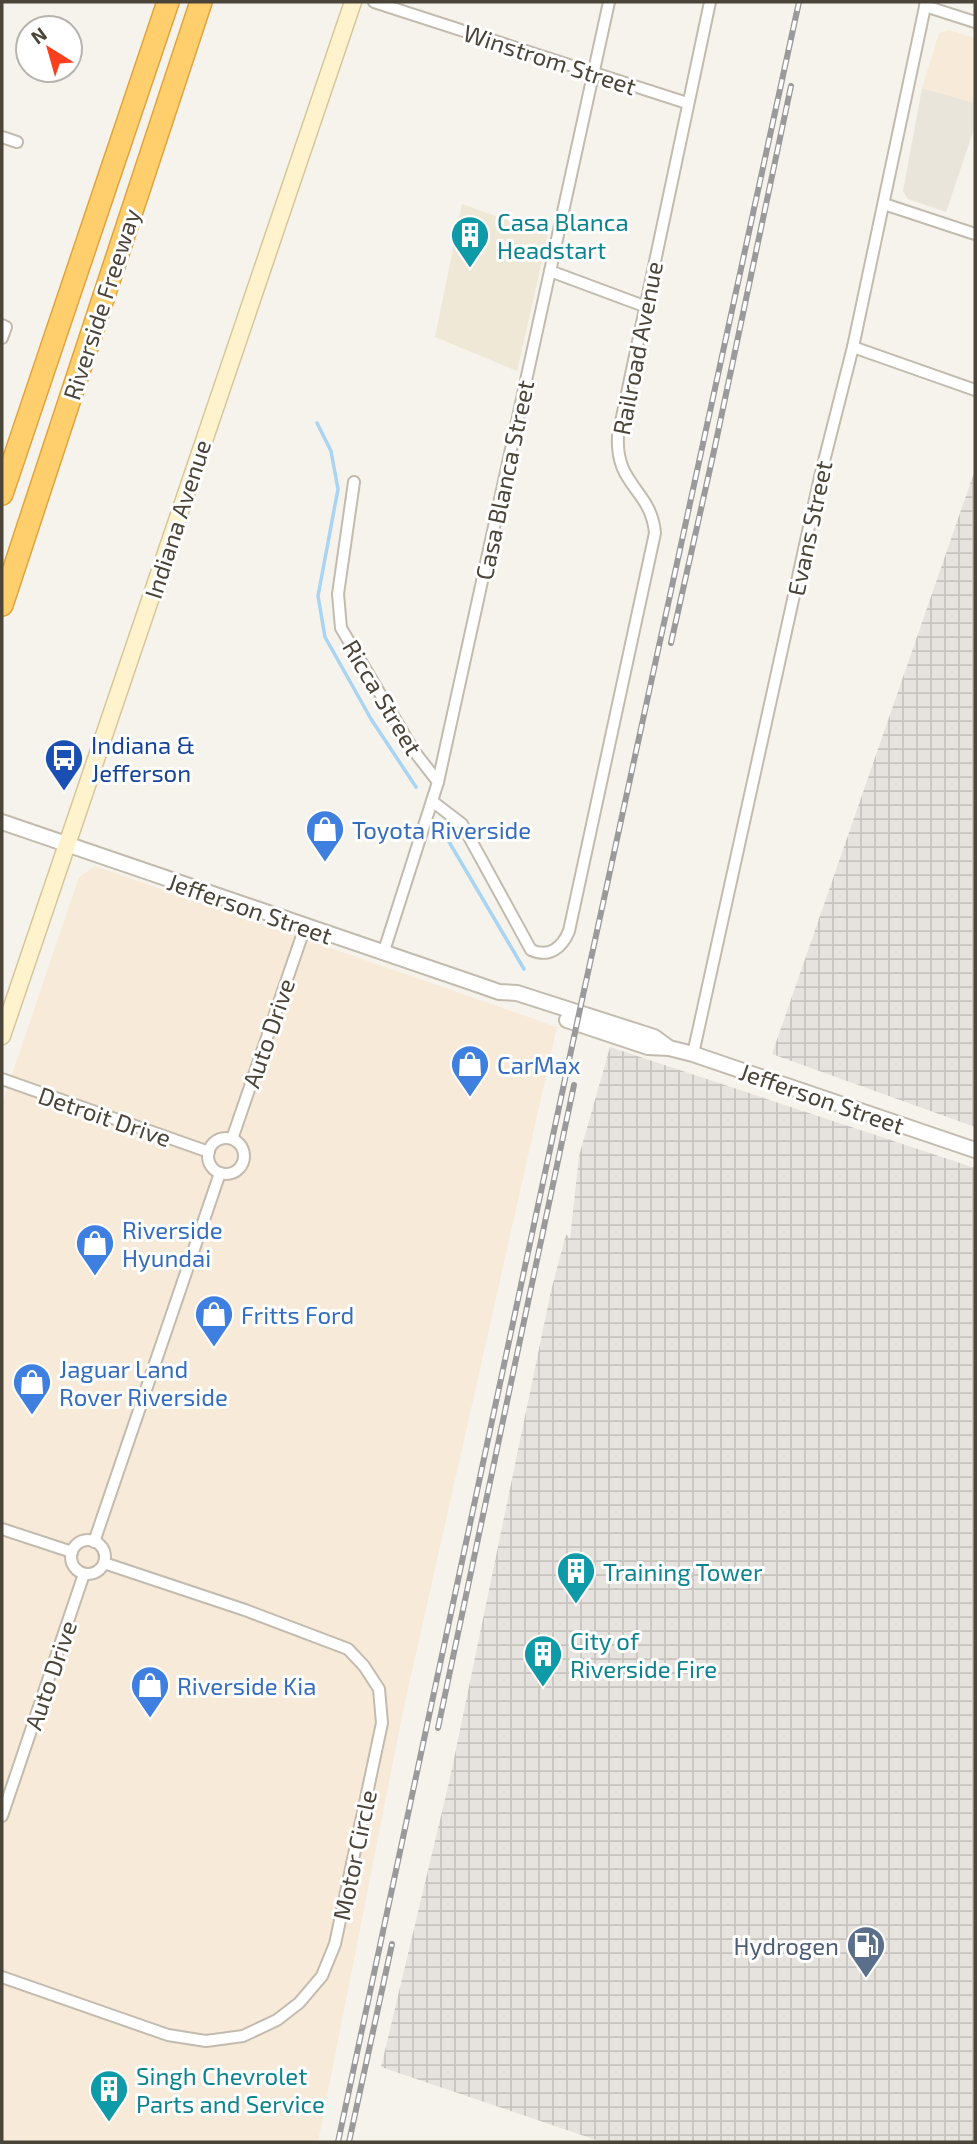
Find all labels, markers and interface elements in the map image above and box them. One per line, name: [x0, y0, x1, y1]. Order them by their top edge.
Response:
north arrow: [14, 14, 84, 84]
street label: Winstrom Street: [460, 17, 640, 101]
text: N: [26, 22, 51, 48]
street label: Riverside Freeway: [56, 205, 146, 403]
place label: Casa Blanca Headstart: [497, 207, 629, 264]
building icon: Casa Blanca Headstart: [449, 214, 491, 269]
street label: Railroad Avenue: [606, 259, 668, 437]
street label: Casa Blanca Street: [469, 377, 539, 583]
street label: Indiana Avenue: [138, 436, 216, 602]
street label: Evans Street: [781, 458, 837, 598]
street label: Ricca Street: [337, 634, 429, 760]
place label: Indiana & Jefferson: [91, 730, 195, 787]
bus stop icon: Indiana & Jefferson: [43, 737, 85, 792]
shop icon: Toyota Riverside: [304, 808, 346, 863]
place label: Toyota Riverside: [352, 815, 531, 844]
street label: Jefferson Street: [164, 866, 336, 950]
street label: Auto Drive: [236, 975, 300, 1091]
shop icon: CarMax: [449, 1043, 491, 1098]
place label: CarMax: [497, 1050, 581, 1079]
street label: Jefferson Street: [736, 1056, 908, 1140]
street label: Detroit Drive: [35, 1080, 175, 1152]
place label: Riverside Hyundai: [122, 1215, 223, 1272]
shop icon: Riverside Hyundai: [74, 1222, 116, 1277]
shop icon: Fritts Ford: [193, 1293, 235, 1348]
place label: Fritts Ford: [241, 1300, 354, 1329]
place label: Jaguar Land Rover Riverside: [59, 1354, 228, 1411]
shop icon: Jaguar Land Rover Riverside: [11, 1361, 53, 1416]
building icon: Training Tower: [555, 1550, 597, 1605]
place label: Training Tower: [603, 1557, 763, 1586]
street label: Auto Drive: [18, 1617, 82, 1733]
place label: City of Riverside Fire: [570, 1626, 717, 1683]
building icon: City of Riverside Fire: [522, 1633, 564, 1688]
shop icon: Riverside Kia: [129, 1664, 171, 1719]
place label: Riverside Kia: [177, 1671, 316, 1700]
street label: Motor Circle: [326, 1787, 382, 1923]
fuel station icon: Hydrogen: [845, 1924, 887, 1979]
place label: Hydrogen: [734, 1931, 839, 1960]
place label: Singh Chevrolet Parts and Service: [136, 2061, 325, 2118]
building icon: Singh Chevrolet Parts and Service: [88, 2068, 130, 2123]

